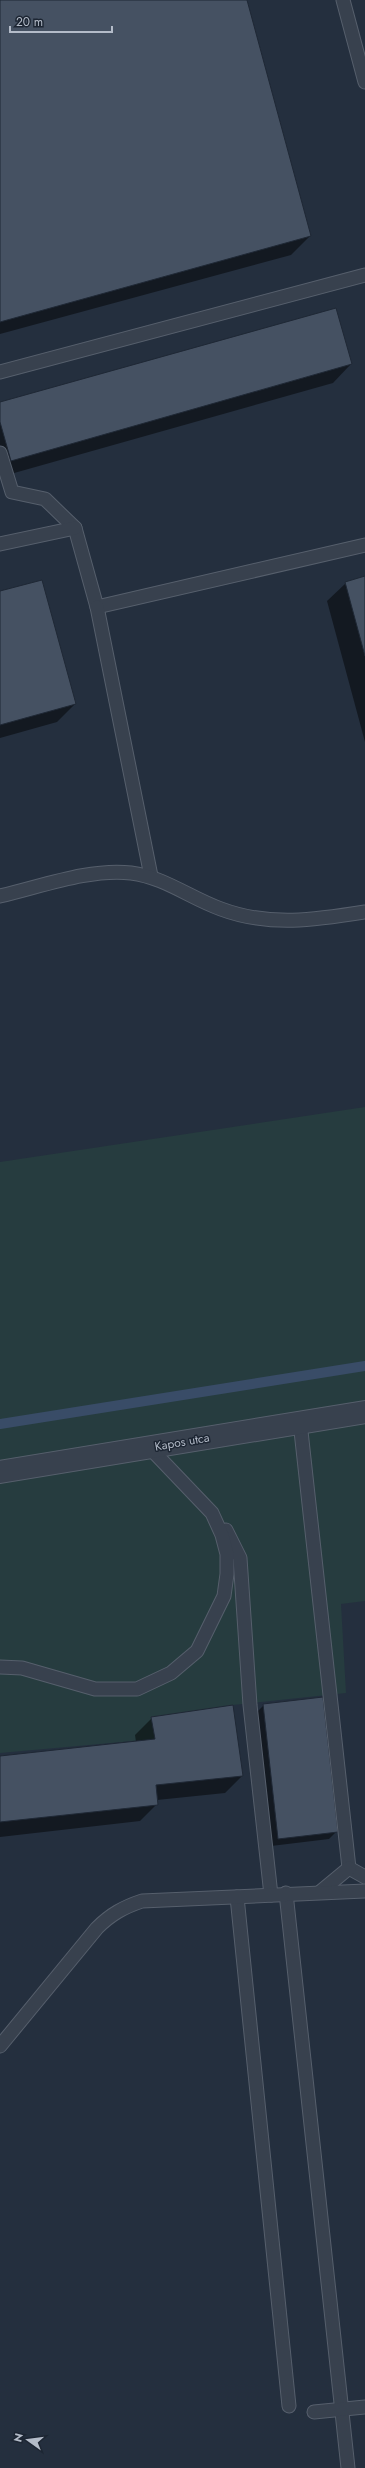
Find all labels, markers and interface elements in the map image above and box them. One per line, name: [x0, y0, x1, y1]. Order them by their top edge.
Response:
scale bar: [10, 8, 112, 34]
text: 20 m: [16, 13, 43, 31]
street label: Kapos utca: [153, 1428, 211, 1456]
north arrow: [8, 2420, 48, 2460]
text: N: [9, 2431, 27, 2444]

